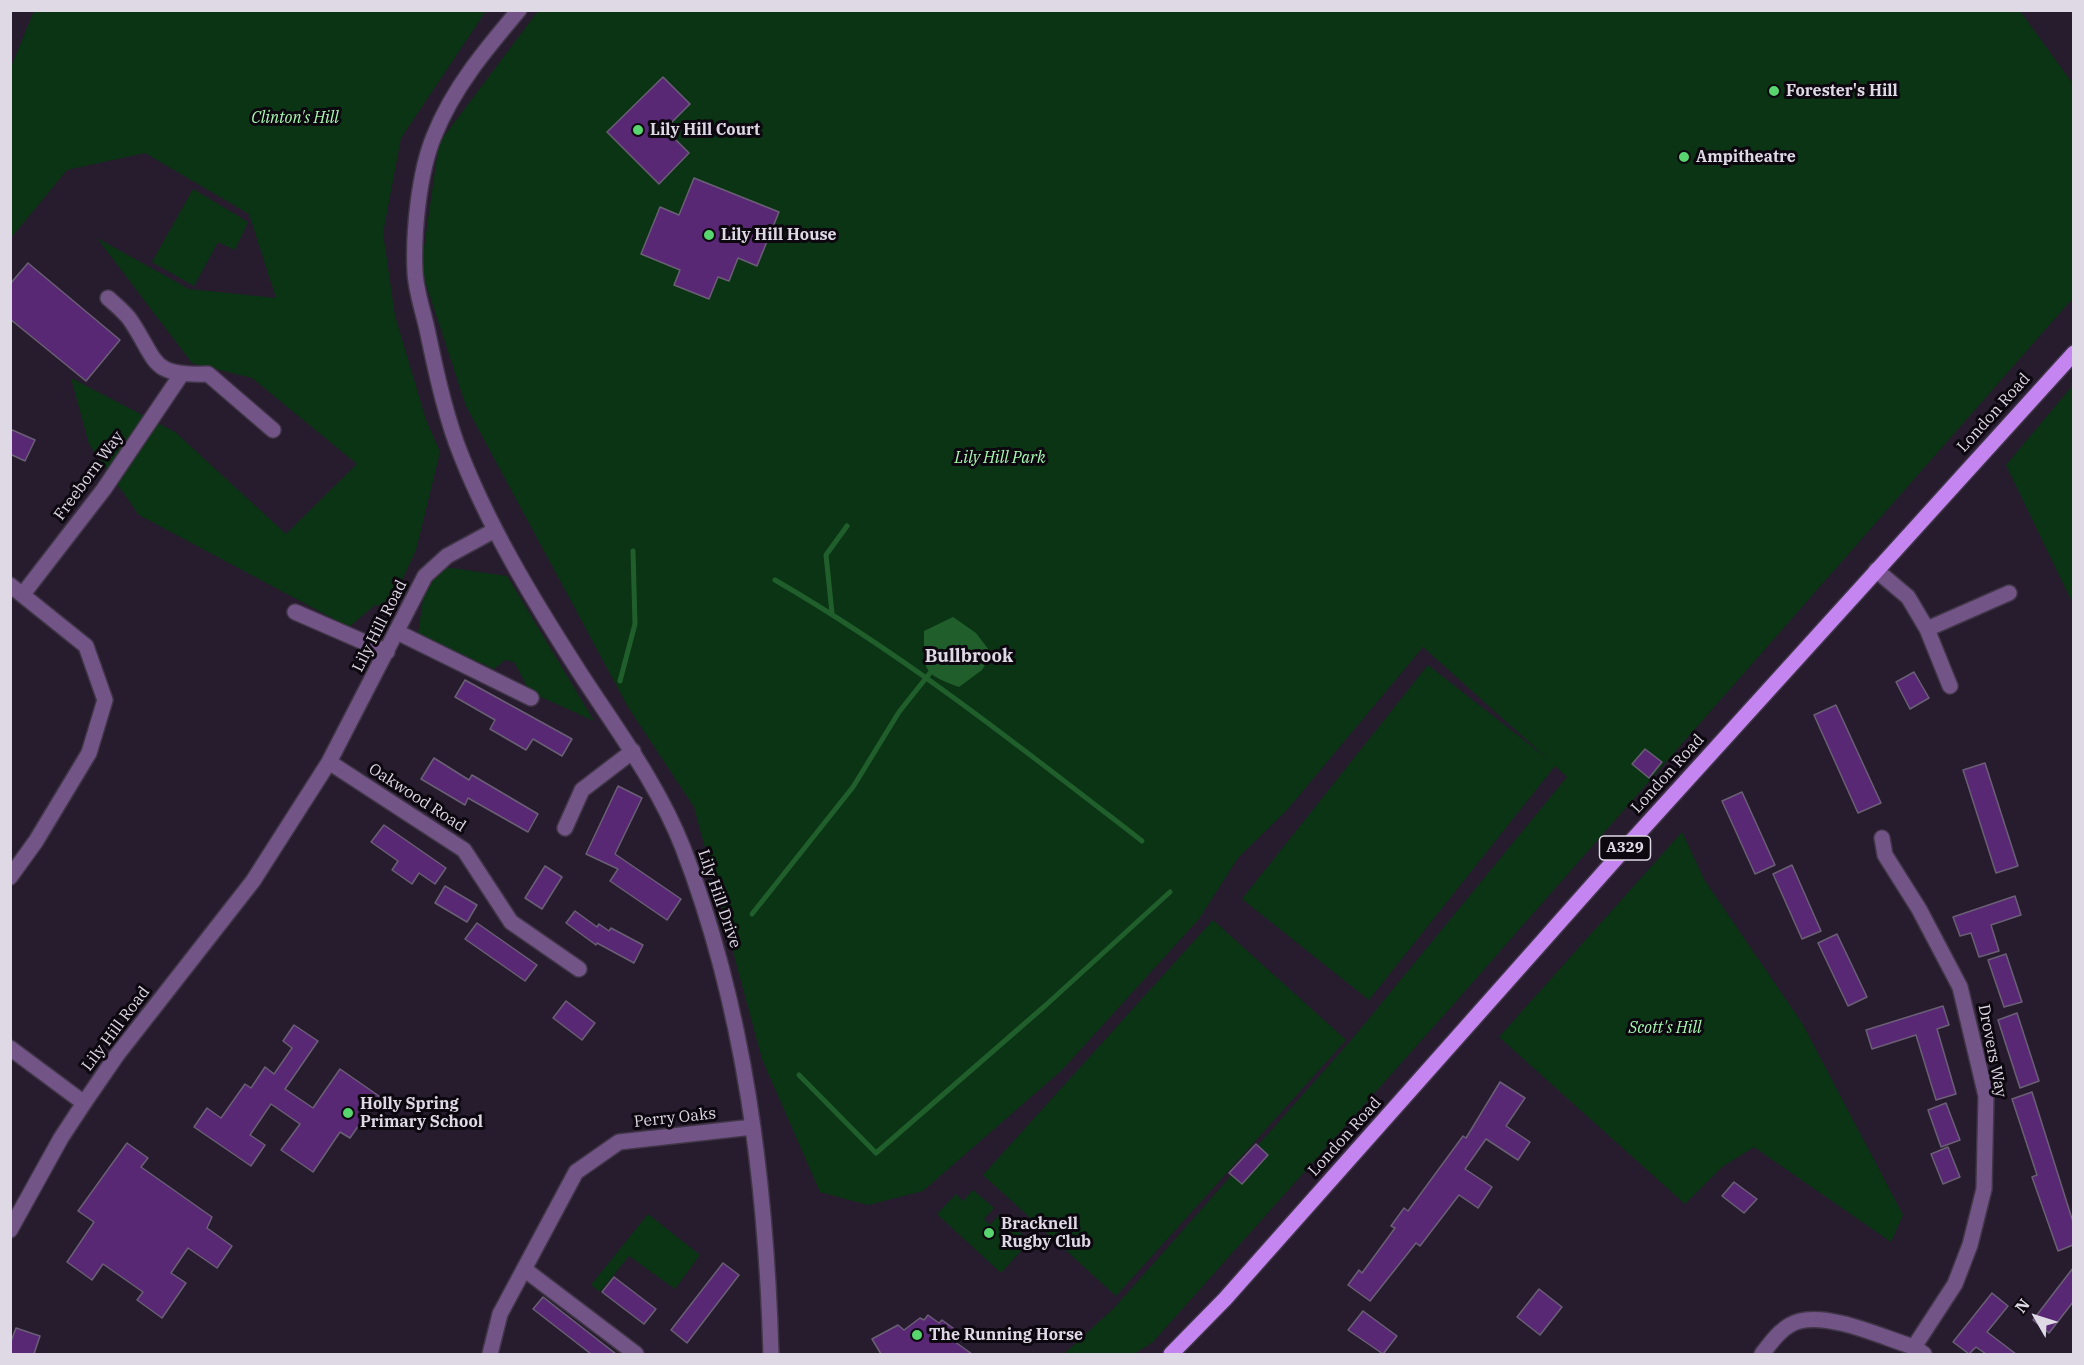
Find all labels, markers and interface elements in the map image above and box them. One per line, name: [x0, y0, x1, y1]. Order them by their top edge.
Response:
place label: Forester's Hill: [1786, 81, 1898, 101]
marker: Forester's Hill: [1767, 84, 1781, 98]
park label: Clinton's Hill: [251, 108, 339, 128]
place label: Lily Hill Court: [650, 120, 760, 140]
marker: Lily Hill Court: [631, 123, 645, 137]
place label: Ampitheatre: [1696, 147, 1796, 167]
marker: Ampitheatre: [1677, 150, 1691, 164]
place label: Lily Hill House: [721, 225, 837, 245]
marker: Lily Hill House: [702, 228, 716, 242]
street label: London Road: [1954, 370, 2034, 456]
street label: Freeborn Way: [50, 428, 128, 524]
park label: Lily Hill Park: [955, 448, 1045, 468]
street label: Lily Hill Road: [349, 577, 411, 675]
district label: Bullbrook: [925, 646, 1013, 668]
street label: London Road: [1628, 731, 1708, 817]
street label: Oakwood Road: [365, 759, 469, 837]
road number: A329: [1600, 836, 1650, 860]
street label: Lily Hill Drive: [693, 847, 745, 951]
street label: Lily Hill Road: [78, 983, 154, 1075]
street label: Drovers Way: [1974, 1003, 2010, 1099]
park label: Scott's Hill: [1629, 1018, 1701, 1038]
place label: Holly Spring Primary School: [360, 1094, 483, 1132]
street label: London Road: [1305, 1094, 1385, 1180]
street label: Perry Oaks: [633, 1104, 717, 1132]
marker: Holly Spring Primary School: [341, 1106, 355, 1120]
place label: Bracknell Rugby Club: [1001, 1214, 1091, 1252]
marker: Bracknell Rugby Club: [982, 1226, 996, 1240]
north arrow: [2006, 1287, 2066, 1347]
text: N: [2010, 1294, 2034, 1317]
place label: The Running Horse: [929, 1325, 1083, 1345]
marker: The Running Horse: [910, 1328, 924, 1342]

